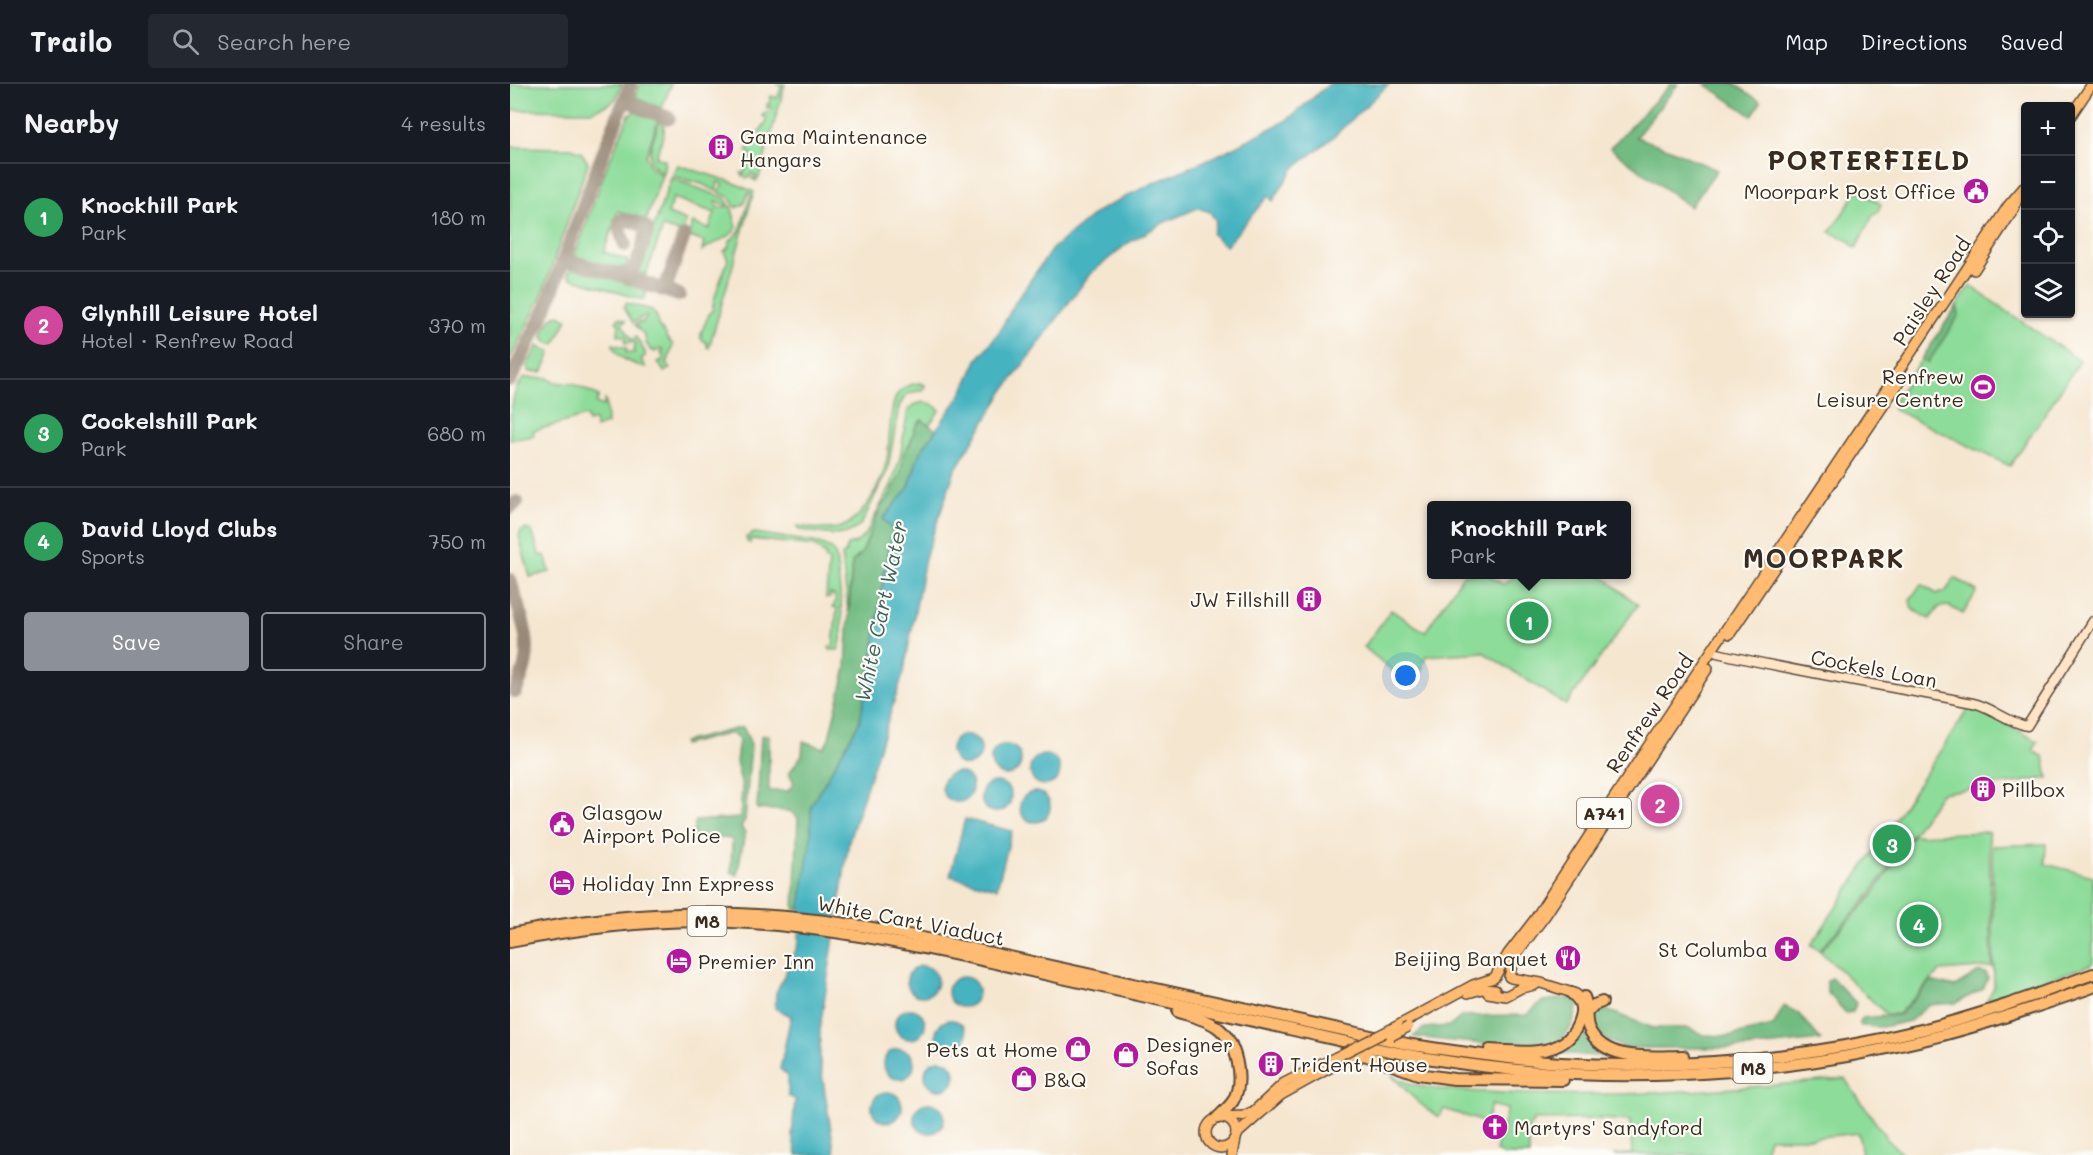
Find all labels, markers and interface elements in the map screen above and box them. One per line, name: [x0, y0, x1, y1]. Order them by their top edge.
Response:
search box: [148, 14, 568, 68]
text: Trailo: [30, 23, 112, 59]
icon: search: [169, 25, 202, 58]
text: Search here: [217, 27, 351, 56]
text: Map: [1785, 28, 1828, 55]
text: Directions: [1861, 28, 1968, 55]
text: Saved: [2001, 28, 2063, 55]
map controls: [2021, 102, 2075, 318]
button: +: [2021, 102, 2075, 156]
text: Nearby: [24, 106, 119, 140]
text: 4 results: [401, 110, 486, 136]
place label: Gama Maintenance Hangars: [740, 123, 928, 172]
building icon: Gama Maintenance Hangars: [706, 132, 736, 162]
district label: PORTERFIELD: [1767, 143, 1971, 177]
button: −: [2021, 156, 2075, 210]
public building icon: Moorpark Post Office: [1961, 176, 1991, 206]
place label: Moorpark Post Office: [1744, 178, 1956, 204]
text: Knockhill Park: [81, 190, 238, 219]
text: 1: [39, 204, 48, 230]
text: 180 m: [430, 204, 486, 230]
button: locate: [2021, 210, 2075, 264]
text: Park: [81, 219, 126, 245]
street label: Paisley Road: [1886, 232, 1976, 350]
button: layers: [2021, 264, 2075, 318]
text: Glynhill Leisure Hotel: [81, 298, 318, 327]
text: 2: [38, 312, 49, 338]
text: 370 m: [428, 312, 486, 338]
text: Hotel · Renfrew Road: [81, 327, 293, 353]
place label: Renfrew Leisure Centre: [1817, 363, 1964, 412]
sports icon: Renfrew Leisure Centre: [1968, 372, 1998, 402]
text: Cockelshill Park: [81, 406, 258, 435]
text: 3: [38, 420, 50, 446]
text: 680 m: [427, 420, 486, 446]
text: Park: [81, 435, 126, 461]
popup: [1427, 501, 1631, 579]
text: Knockhill Park: [1450, 513, 1608, 542]
text: David Lloyd Clubs: [81, 514, 277, 543]
water label: White Cart Water: [848, 518, 912, 704]
text: 4: [37, 528, 50, 554]
text: 750 m: [429, 528, 486, 554]
district label: MOORPARK: [1743, 541, 1905, 575]
text: Park: [1450, 542, 1496, 568]
text: Sports: [81, 543, 145, 569]
building icon: JW Fillshill: [1294, 584, 1324, 614]
place label: JW Fillshill: [1191, 586, 1290, 612]
pin: 1: [1510, 598, 1548, 644]
button: Save: [24, 612, 249, 671]
button: Share: [261, 612, 486, 671]
street label: Cockels Loan: [1809, 643, 1939, 693]
street label: Renfrew Road: [1600, 648, 1698, 778]
your location: [1391, 661, 1420, 690]
building icon: Pillbox: [1968, 774, 1998, 804]
place label: Pillbox: [2002, 776, 2065, 802]
pin: 2: [1640, 782, 1680, 826]
road number: A741: [1577, 798, 1631, 828]
place label: Glasgow Airport Police: [582, 799, 721, 848]
public building icon: Glasgow Airport Police: [547, 809, 577, 839]
pin: 3: [1872, 822, 1912, 867]
hotel icon: Holiday Inn Express: [547, 868, 577, 898]
place label: Holiday Inn Express: [582, 870, 774, 896]
street label: White Cart Viaduct: [815, 889, 1007, 951]
pin: 4: [1900, 902, 1938, 946]
road number: M8: [688, 906, 726, 936]
church icon: St Columba: [1772, 934, 1802, 964]
place label: St Columba: [1658, 936, 1768, 962]
restaurant icon: Beijing Banquet: [1553, 943, 1583, 973]
place label: Beijing Banquet: [1394, 945, 1548, 971]
hotel icon: Premier Inn: [664, 946, 694, 976]
place label: Premier Inn: [698, 948, 814, 974]
place label: Designer Sofas: [1146, 1031, 1233, 1080]
shop icon: Pets at Home: [1063, 1034, 1093, 1064]
place label: Pets at Home: [926, 1036, 1058, 1062]
shop icon: Designer Sofas: [1111, 1040, 1141, 1070]
building icon: Trident House: [1256, 1049, 1286, 1079]
place label: Trident House: [1290, 1051, 1428, 1077]
road number: M8: [1734, 1053, 1772, 1083]
shop icon: B&Q: [1009, 1064, 1039, 1094]
place label: B&Q: [1044, 1066, 1086, 1092]
church icon: Martyrs' Sandyford: [1480, 1112, 1510, 1142]
place label: Martyrs' Sandyford: [1514, 1114, 1703, 1140]

